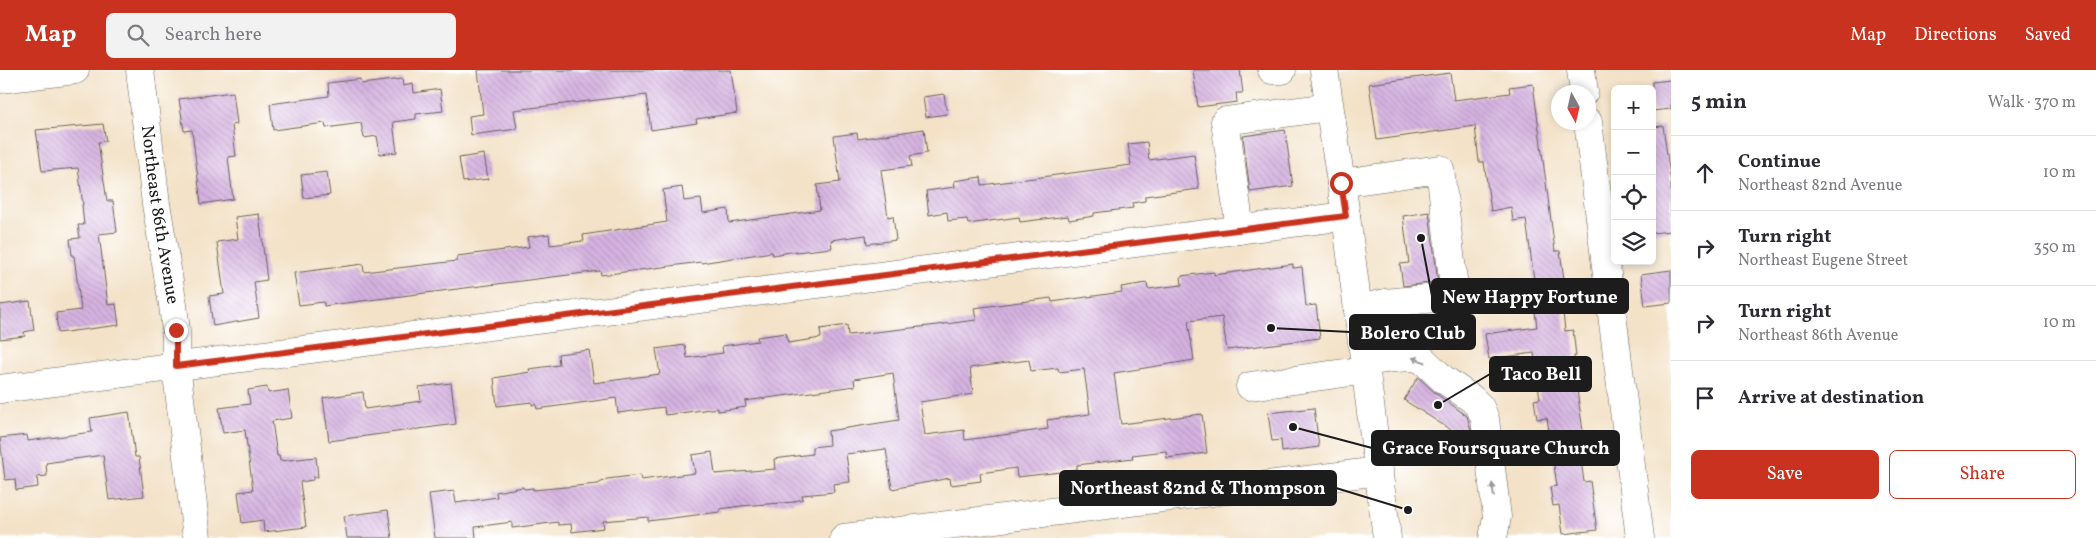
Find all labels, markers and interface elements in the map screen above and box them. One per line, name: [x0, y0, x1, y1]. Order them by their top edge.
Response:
search box: [106, 13, 456, 58]
text: Map: [25, 18, 76, 52]
icon: search: [124, 21, 152, 49]
text: Search here: [164, 22, 262, 48]
text: Map: [1850, 23, 1886, 48]
text: Directions: [1914, 23, 1997, 48]
text: Saved: [2025, 23, 2071, 48]
north arrow: [1551, 85, 1596, 130]
map controls: [1611, 85, 1656, 265]
button: +: [1611, 85, 1656, 130]
text: 5 min: [1691, 88, 1747, 117]
text: Walk · 370 m: [1988, 92, 2076, 114]
street label: Northeast 86th Avenue: [134, 124, 185, 306]
button: −: [1611, 130, 1656, 175]
text: Continue: [1738, 149, 1821, 175]
icon: ahead: [1691, 159, 1719, 187]
text: 10 m: [2043, 162, 2076, 184]
route start: [1330, 172, 1353, 195]
button: locate: [1611, 175, 1656, 220]
text: Northeast 82nd Avenue: [1738, 175, 1902, 197]
button: layers: [1611, 220, 1656, 265]
text: Turn right: [1738, 224, 1831, 250]
icon: right: [1691, 234, 1719, 262]
text: 350 m: [2033, 237, 2076, 259]
text: Northeast Eugene Street: [1738, 250, 1908, 272]
callout: New Happy Fortune: [1432, 279, 1628, 313]
text: New Happy Fortune: [1442, 285, 1618, 311]
text: Turn right: [1738, 299, 1831, 325]
icon: right: [1691, 309, 1719, 337]
text: 10 m: [2043, 312, 2076, 334]
callout: Bolero Club: [1350, 315, 1475, 349]
route end: [165, 319, 188, 342]
text: Bolero Club: [1360, 321, 1466, 347]
text: Northeast 86th Avenue: [1738, 325, 1898, 347]
one-way arrow: [1411, 356, 1426, 364]
callout: Taco Bell: [1490, 357, 1591, 391]
text: Taco Bell: [1501, 362, 1581, 388]
icon: arrive: [1691, 384, 1719, 412]
text: Arrive at destination: [1738, 385, 1924, 411]
callout: Grace Foursquare Church: [1372, 431, 1619, 465]
text: Grace Foursquare Church: [1382, 436, 1610, 462]
button: Save: [1691, 450, 1879, 499]
button: Share: [1889, 450, 2076, 499]
callout: Northeast 82nd & Thompson: [1060, 471, 1336, 505]
text: Northeast 82nd & Thompson: [1070, 476, 1326, 502]
one-way arrow: [1489, 482, 1497, 498]

